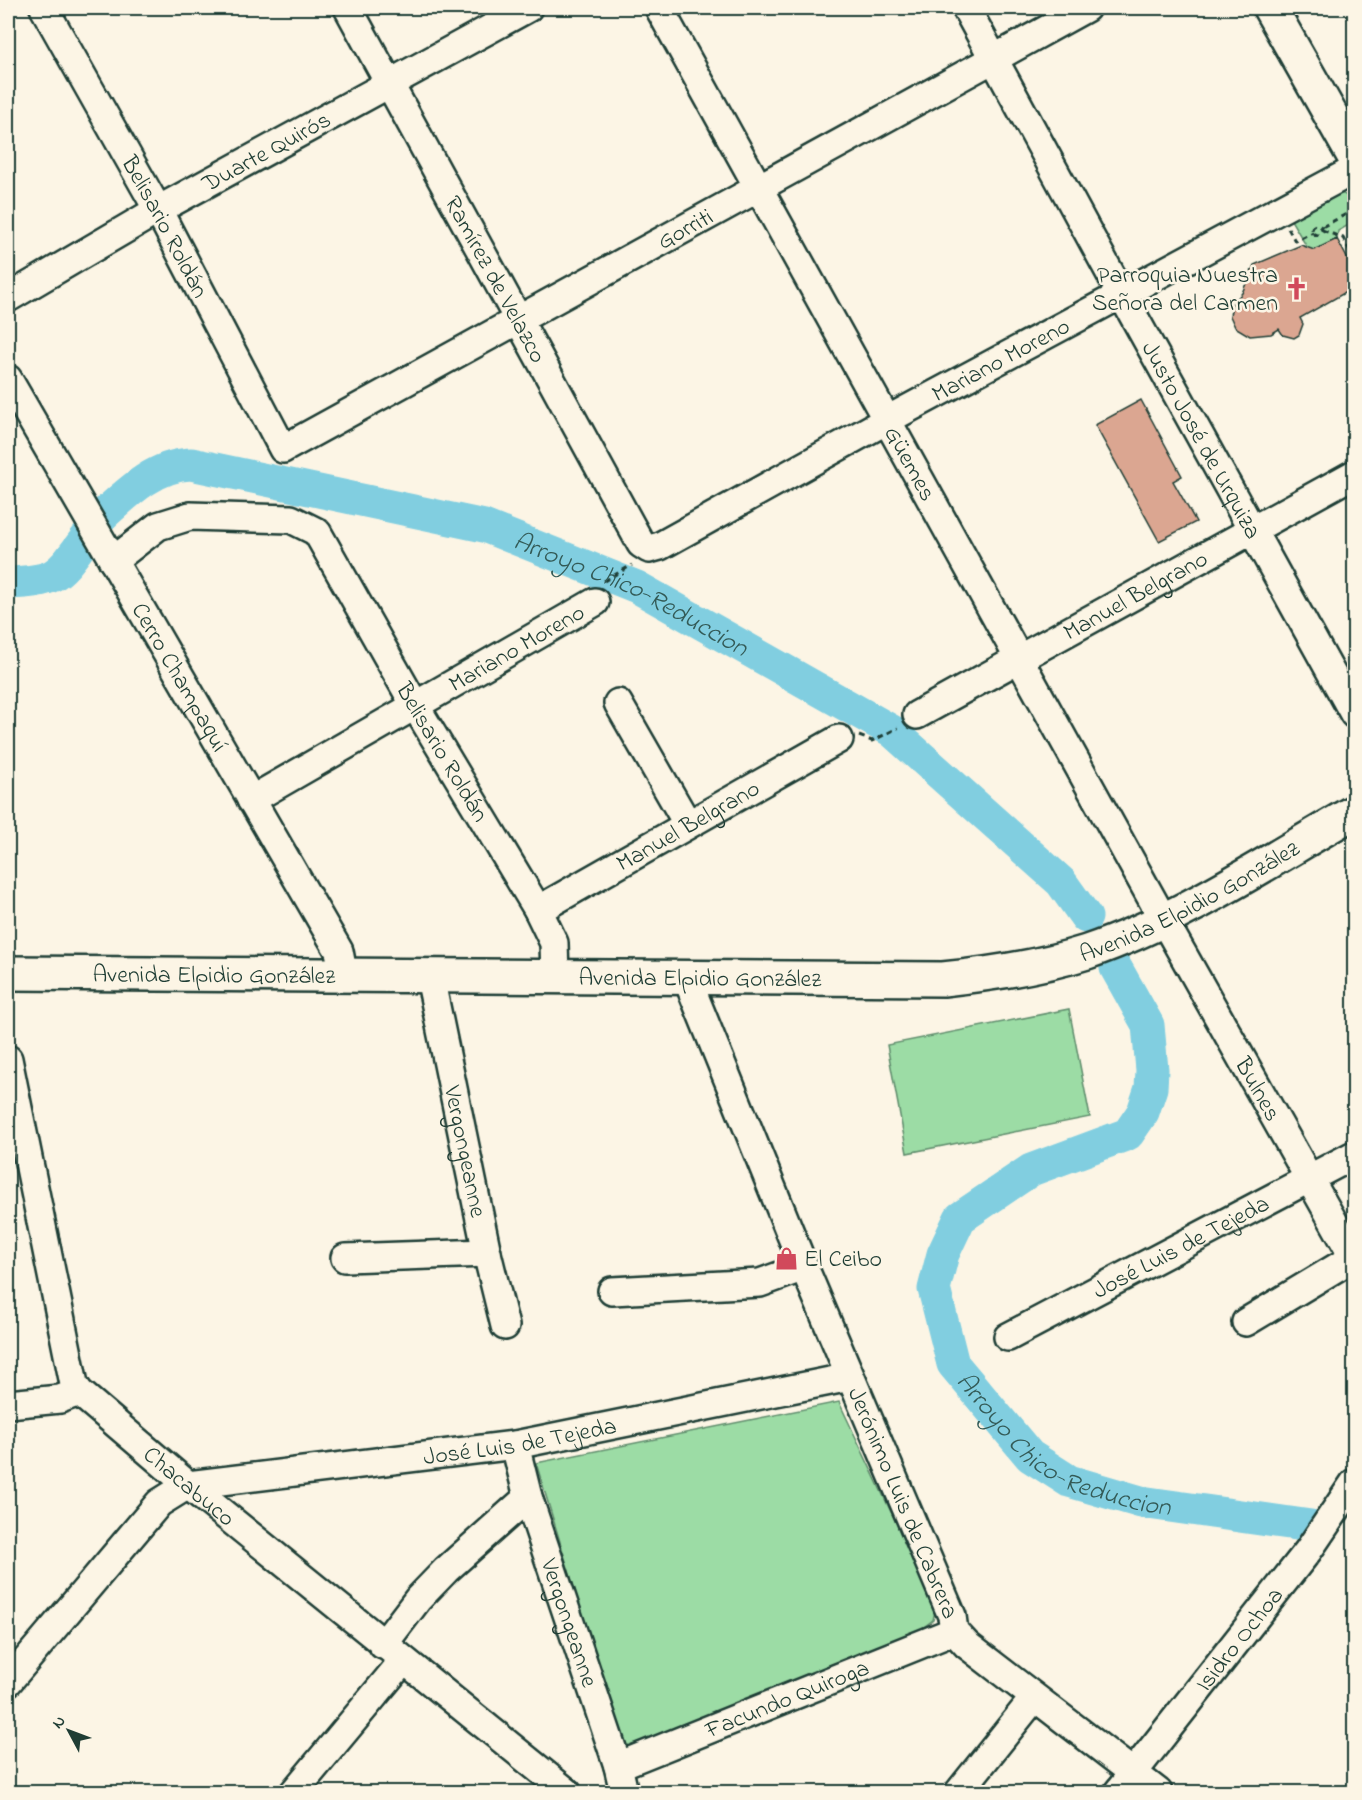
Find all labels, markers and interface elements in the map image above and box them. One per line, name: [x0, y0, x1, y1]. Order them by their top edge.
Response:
street label: Duarte Quirós: [196, 104, 338, 203]
street label: Belisario Roldán: [110, 149, 216, 305]
street label: Ramírez de Velazco: [434, 190, 554, 370]
street label: Gorriti: [652, 201, 720, 260]
place label: Parroquia Nuestra Señora del Carmen: [1092, 259, 1278, 322]
church icon: Parroquia Nuestra Señora del Carmen: [1283, 275, 1309, 301]
street label: Mariano Moreno: [926, 310, 1077, 413]
street label: Justo José de Urquiza: [1131, 336, 1269, 546]
street label: Güemes: [874, 420, 943, 508]
water label: Arroyo Chico-Reduccion: [507, 524, 755, 669]
street label: Manuel Belgrano: [1058, 543, 1215, 651]
street label: Mariano Moreno: [443, 596, 592, 703]
street label: Cerro Champaquí: [121, 597, 235, 759]
street label: Belisario Roldán: [385, 676, 496, 830]
street label: Manuel Belgrano: [610, 772, 767, 882]
street label: Avenida Elpidio González: [1075, 832, 1308, 973]
street label: Avenida Elpidio González: [92, 959, 337, 995]
street label: Avenida Elpidio González: [578, 962, 823, 998]
street label: Bulnes: [1224, 1051, 1289, 1129]
street label: Vergongeanne: [433, 1082, 494, 1221]
street label: José Luis de Tejeda: [1087, 1188, 1276, 1309]
place label: El Ceibo: [804, 1243, 882, 1278]
shop icon: El Ceibo: [773, 1245, 799, 1271]
water label: Arroyo Chico-Reduccion: [946, 1365, 1174, 1528]
street label: Jerónimo Luis de Cabrera: [837, 1382, 966, 1625]
street label: José Luis de Tejeda: [422, 1410, 620, 1476]
street label: Chacabuco: [134, 1439, 242, 1536]
street label: Vergongeanne: [530, 1553, 606, 1692]
street label: Isidro Ochoa: [1188, 1581, 1293, 1700]
street label: Facundo Quiroga: [700, 1652, 875, 1749]
north arrow: [39, 1701, 99, 1761]
text: N: [47, 1710, 72, 1734]

